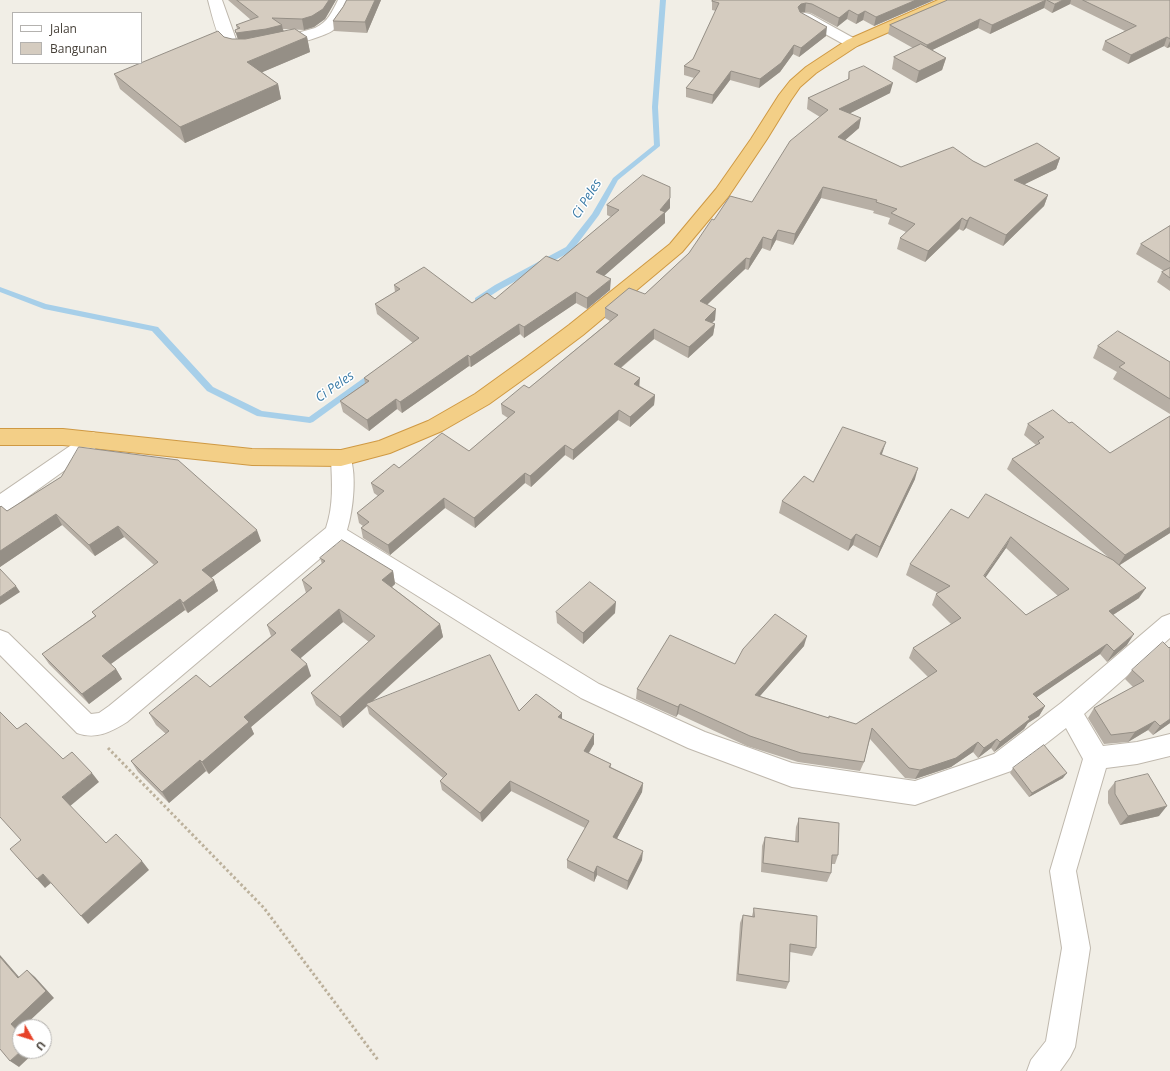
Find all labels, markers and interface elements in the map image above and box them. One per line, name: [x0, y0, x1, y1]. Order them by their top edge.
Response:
legend: [12, 12, 142, 64]
text: Jalan: [50, 20, 77, 37]
text: Bangunan: [50, 40, 107, 57]
water label: Ci Peles: [569, 176, 605, 222]
water label: Ci Peles: [313, 368, 357, 406]
north arrow: [12, 1019, 52, 1059]
text: U: [32, 1038, 49, 1054]

